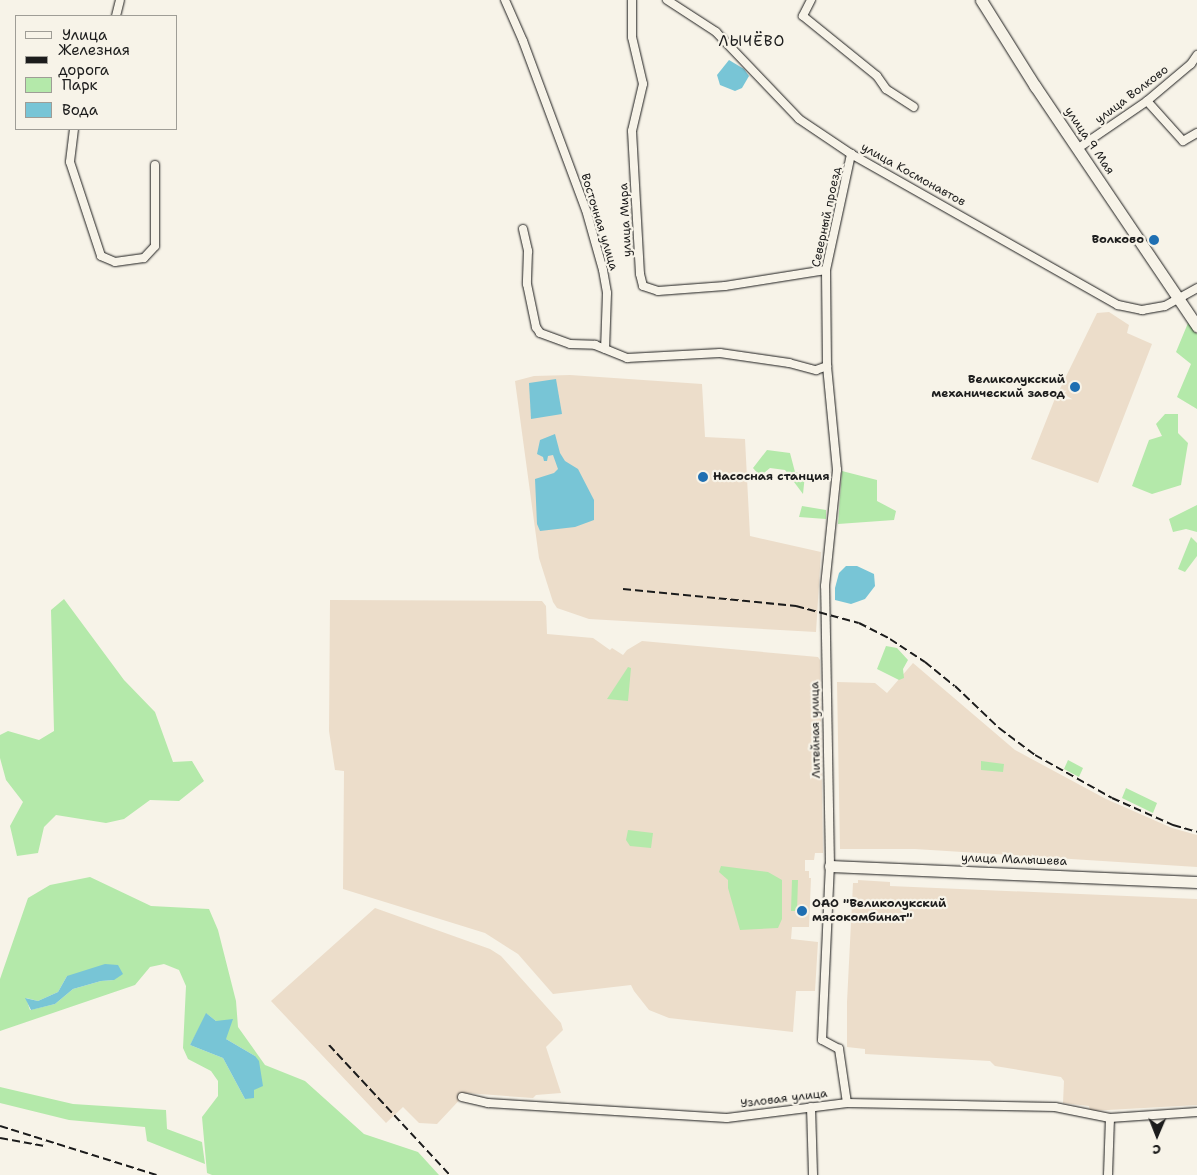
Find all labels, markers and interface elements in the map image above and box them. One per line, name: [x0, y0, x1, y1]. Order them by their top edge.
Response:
legend: [15, 15, 178, 130]
text: Улица: [62, 25, 107, 45]
district label: ЛЫЧЁВО: [718, 33, 786, 51]
text: Железная дорога: [58, 40, 130, 80]
street label: улица Волково: [1092, 63, 1172, 127]
text: Парк: [62, 75, 98, 95]
text: Вода: [62, 100, 98, 120]
street label: улица 9 Мая: [1061, 104, 1117, 178]
street label: улица Космонавтов: [858, 140, 968, 210]
street label: Северный проезд: [809, 165, 845, 269]
street label: Восточная улица: [577, 172, 621, 272]
street label: улица Мира: [617, 183, 635, 257]
place label: Волково: [1092, 233, 1144, 247]
marker: Волково: [1148, 234, 1160, 246]
place label: Великолукский механический завод: [931, 373, 1065, 401]
marker: Великолукский механический завод: [1069, 381, 1081, 393]
place label: Насосная станция: [713, 470, 829, 484]
marker: Насосная станция: [697, 471, 709, 483]
street label: Литейная улица: [808, 682, 824, 778]
street label: улица Малышева: [961, 851, 1067, 869]
place label: ОАО "Великолукский мясокомбинат": [812, 897, 946, 925]
marker: ОАО "Великолукский мясокомбинат": [796, 905, 808, 917]
street label: Узловая улица: [740, 1087, 828, 1111]
north arrow: [1132, 1110, 1182, 1160]
text: С: [1152, 1141, 1161, 1159]

